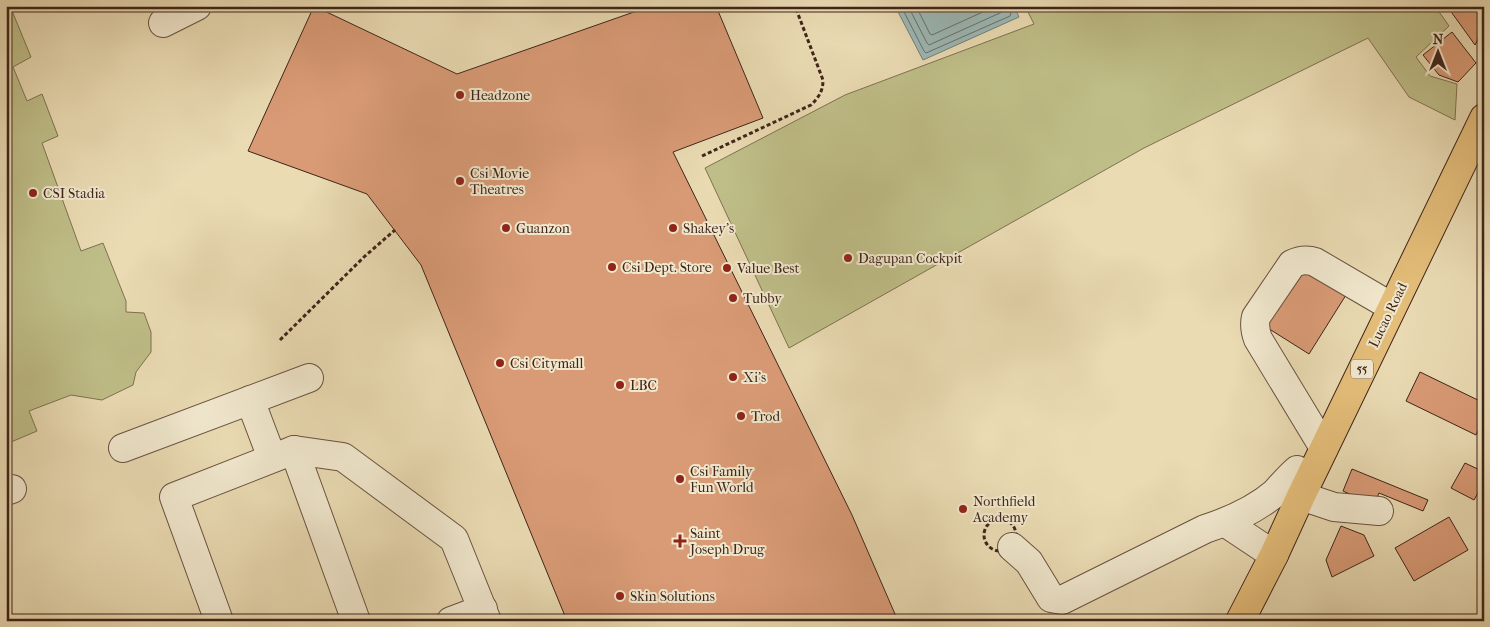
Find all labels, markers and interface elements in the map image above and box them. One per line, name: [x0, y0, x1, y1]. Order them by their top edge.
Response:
north arrow: [1412, 28, 1462, 78]
text: N: [1433, 31, 1444, 48]
place label: Headzone: [470, 87, 530, 104]
marker: Headzone: [454, 89, 466, 101]
place label: Csi Movie Theatres: [470, 165, 529, 198]
marker: Csi Movie Theatres: [454, 175, 466, 187]
place label: CSI Stadia: [43, 185, 106, 202]
marker: CSI Stadia: [27, 187, 39, 199]
place label: Guanzon: [516, 220, 570, 237]
place label: Shakey's: [683, 220, 734, 237]
marker: Guanzon: [500, 222, 512, 234]
marker: Shakey's: [667, 222, 679, 234]
place label: Dagupan Cockpit: [858, 250, 962, 267]
marker: Dagupan Cockpit: [842, 252, 854, 264]
place label: Csi Dept. Store: [622, 259, 712, 276]
place label: Value Best: [736, 260, 799, 277]
marker: Csi Dept. Store: [606, 261, 618, 273]
marker: Value Best: [721, 262, 733, 274]
street label: Lucao Road: [1365, 279, 1411, 350]
place label: Tubby: [743, 290, 782, 307]
marker: Tubby: [727, 292, 739, 304]
place label: Csi Citymall: [510, 355, 583, 372]
marker: Csi Citymall: [494, 357, 506, 369]
road number: 55: [1351, 359, 1373, 378]
place label: Xi's: [743, 369, 766, 386]
marker: Xi's: [727, 371, 739, 383]
place label: LBC: [630, 377, 657, 394]
marker: LBC: [614, 379, 626, 391]
place label: Trod: [751, 408, 780, 425]
marker: Trod: [735, 410, 747, 422]
place label: Csi Family Fun World: [690, 463, 754, 496]
marker: Csi Family Fun World: [674, 473, 686, 485]
place label: Northfield Academy: [972, 493, 1036, 526]
marker: Northfield Academy: [957, 503, 969, 515]
place label: Saint Joseph Drug: [689, 525, 765, 558]
marker: Saint Joseph Drug: [674, 535, 686, 547]
place label: Skin Solutions: [630, 588, 715, 605]
marker: Skin Solutions: [614, 590, 626, 602]

